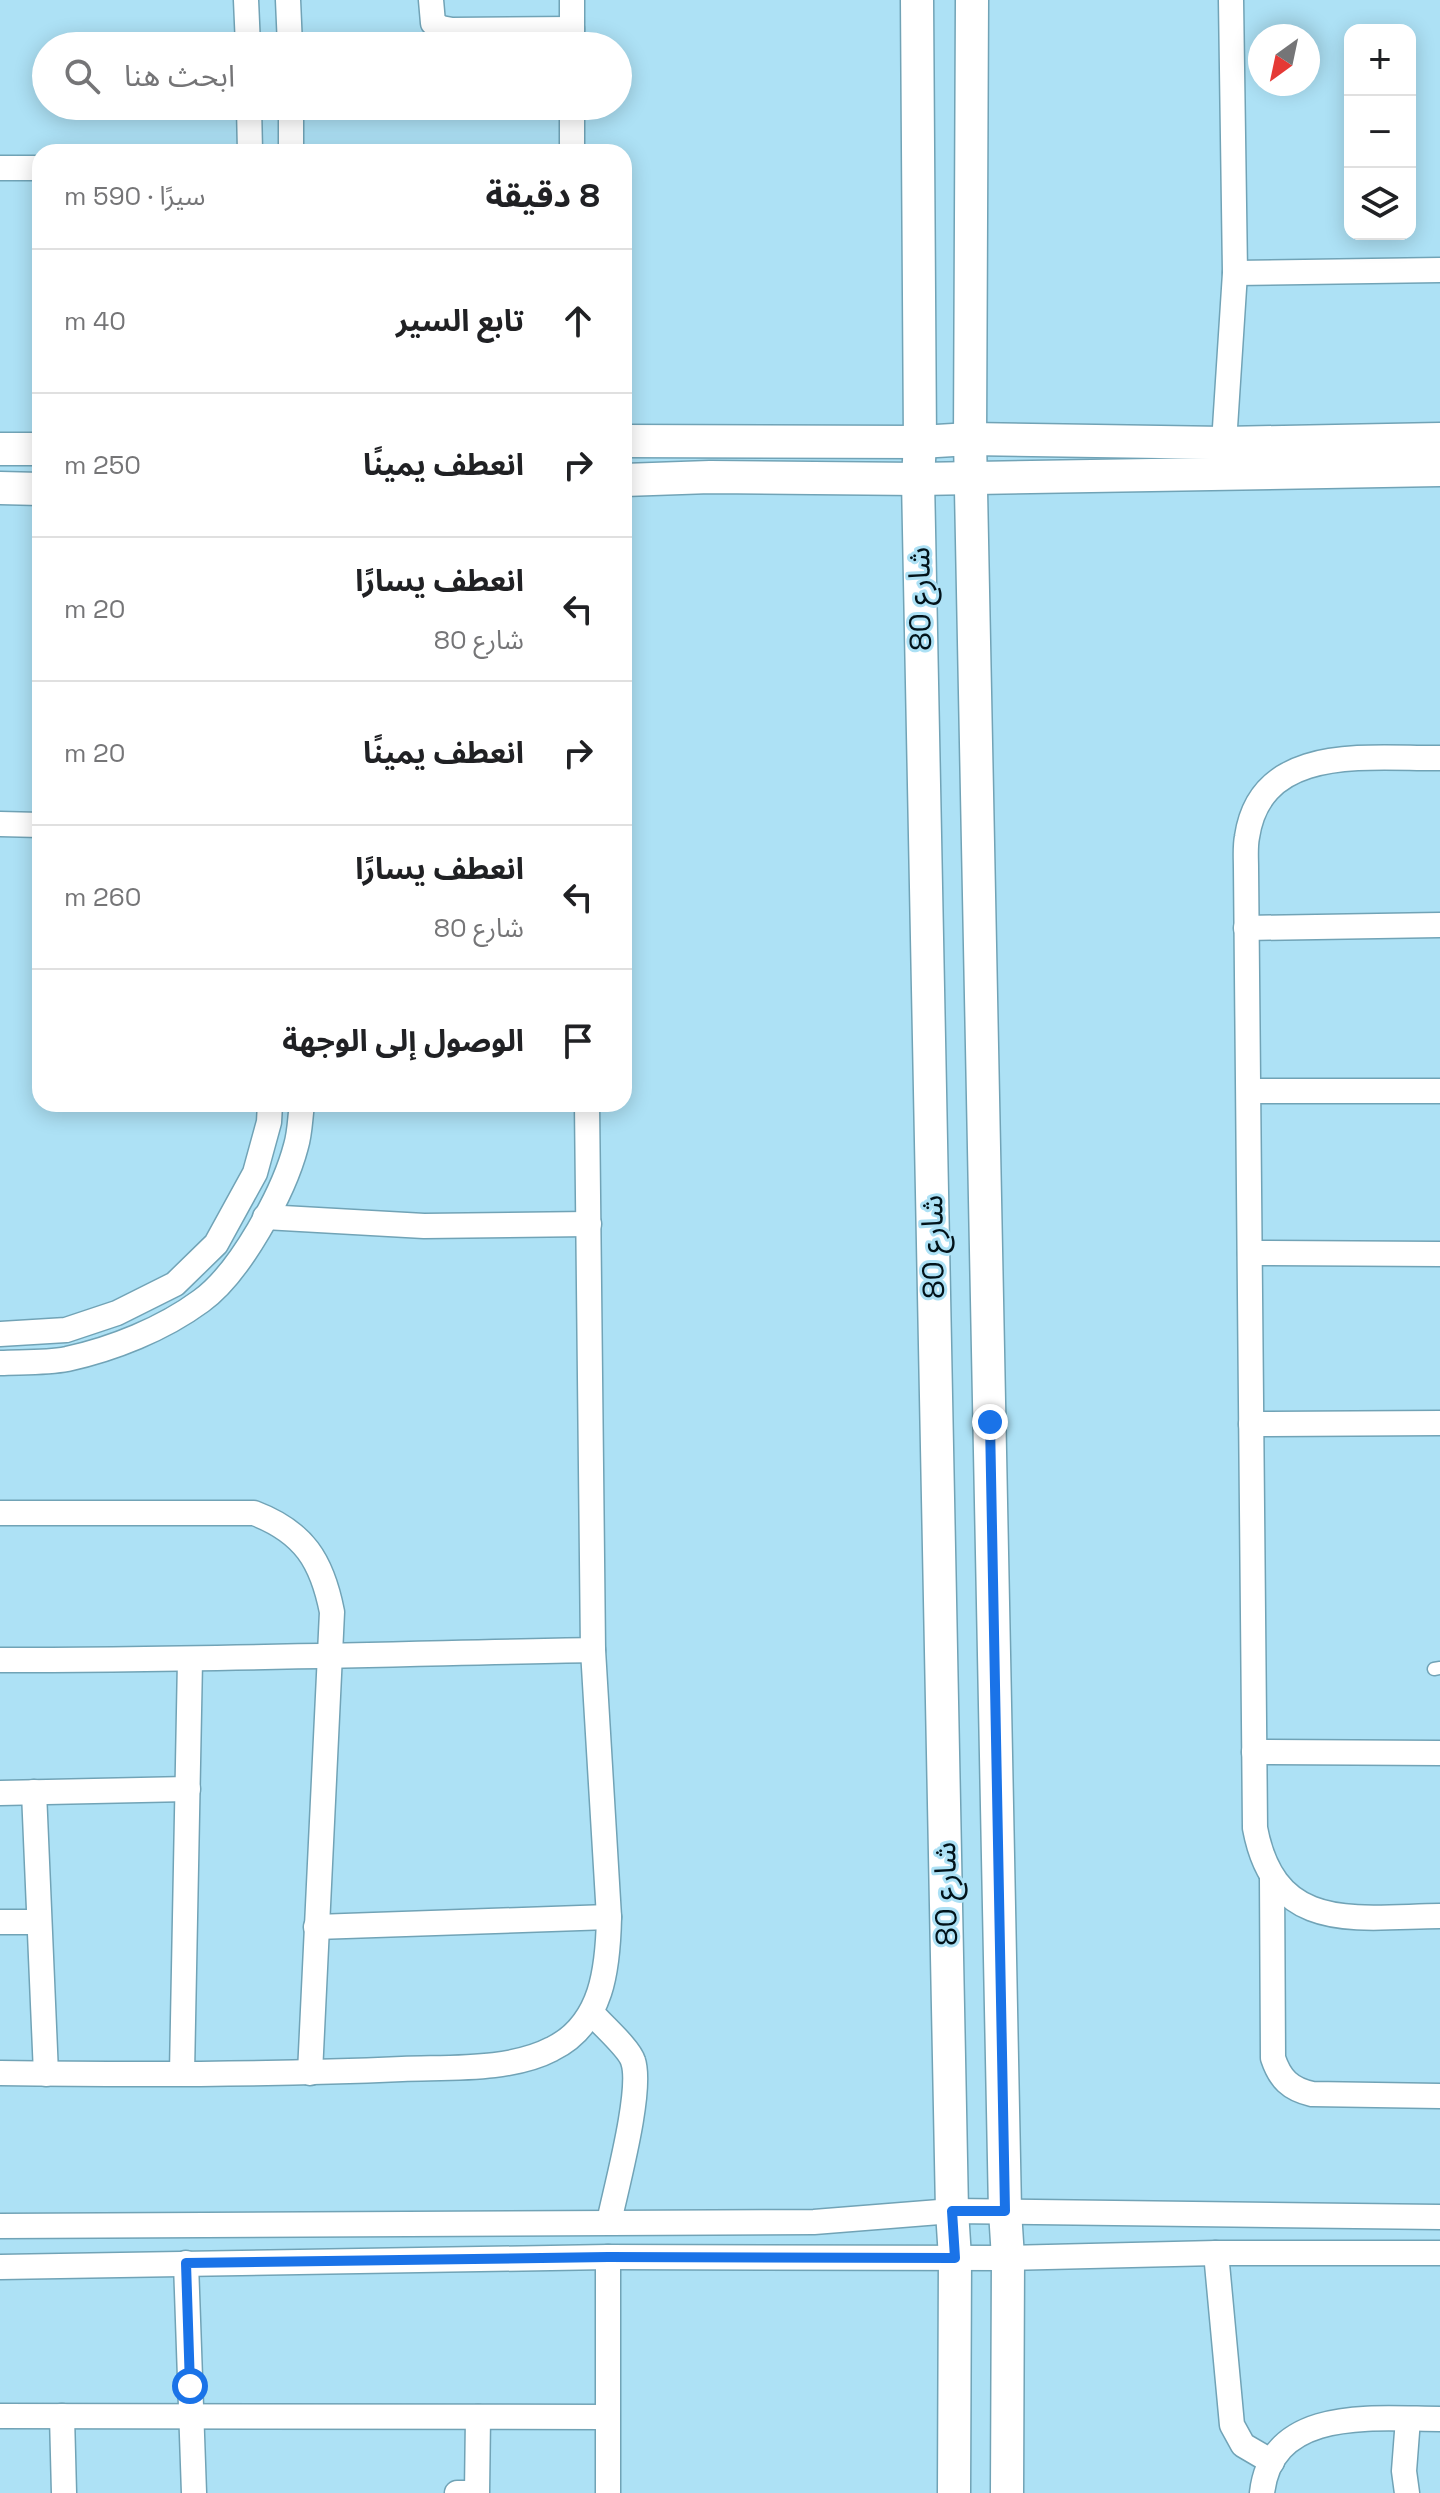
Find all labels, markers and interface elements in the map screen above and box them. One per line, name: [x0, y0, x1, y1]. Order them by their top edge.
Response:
north arrow: [1248, 24, 1320, 96]
map controls: [1344, 24, 1416, 240]
button: +: [1344, 24, 1416, 96]
search box: [32, 32, 632, 120]
icon: search: [60, 54, 104, 98]
text: ابحث هنا: [124, 56, 235, 95]
button: −: [1344, 96, 1416, 168]
button: layers: [1344, 168, 1416, 240]
text: 8 دقيقة: [485, 174, 600, 217]
text: سيرًا · 590 m: [64, 179, 205, 213]
icon: ahead: [556, 299, 600, 343]
text: تابع السير: [396, 301, 524, 340]
text: 40 m: [64, 304, 126, 338]
icon: right: [556, 443, 600, 487]
text: انعطف يمينًا: [363, 445, 524, 484]
text: 250 m: [64, 448, 141, 482]
street label: شارع 80: [899, 547, 943, 651]
text: انعطف يسارًا: [355, 561, 524, 600]
icon: left: [556, 587, 600, 631]
text: 20 m: [64, 592, 125, 626]
text: شارع 80: [434, 623, 524, 657]
icon: right: [556, 731, 600, 775]
text: انعطف يمينًا: [363, 733, 524, 772]
text: 20 m: [64, 736, 125, 770]
text: انعطف يسارًا: [355, 849, 524, 888]
icon: left: [556, 875, 600, 919]
text: 260 m: [64, 880, 141, 914]
text: شارع 80: [434, 911, 524, 945]
icon: arrive: [556, 1019, 600, 1063]
text: الوصول إلى الوجهة: [282, 1021, 524, 1060]
street label: شارع 80: [912, 1195, 956, 1299]
route end: [972, 1404, 1008, 1440]
street label: شارع 80: [925, 1842, 969, 1946]
route start: [172, 2368, 208, 2404]

